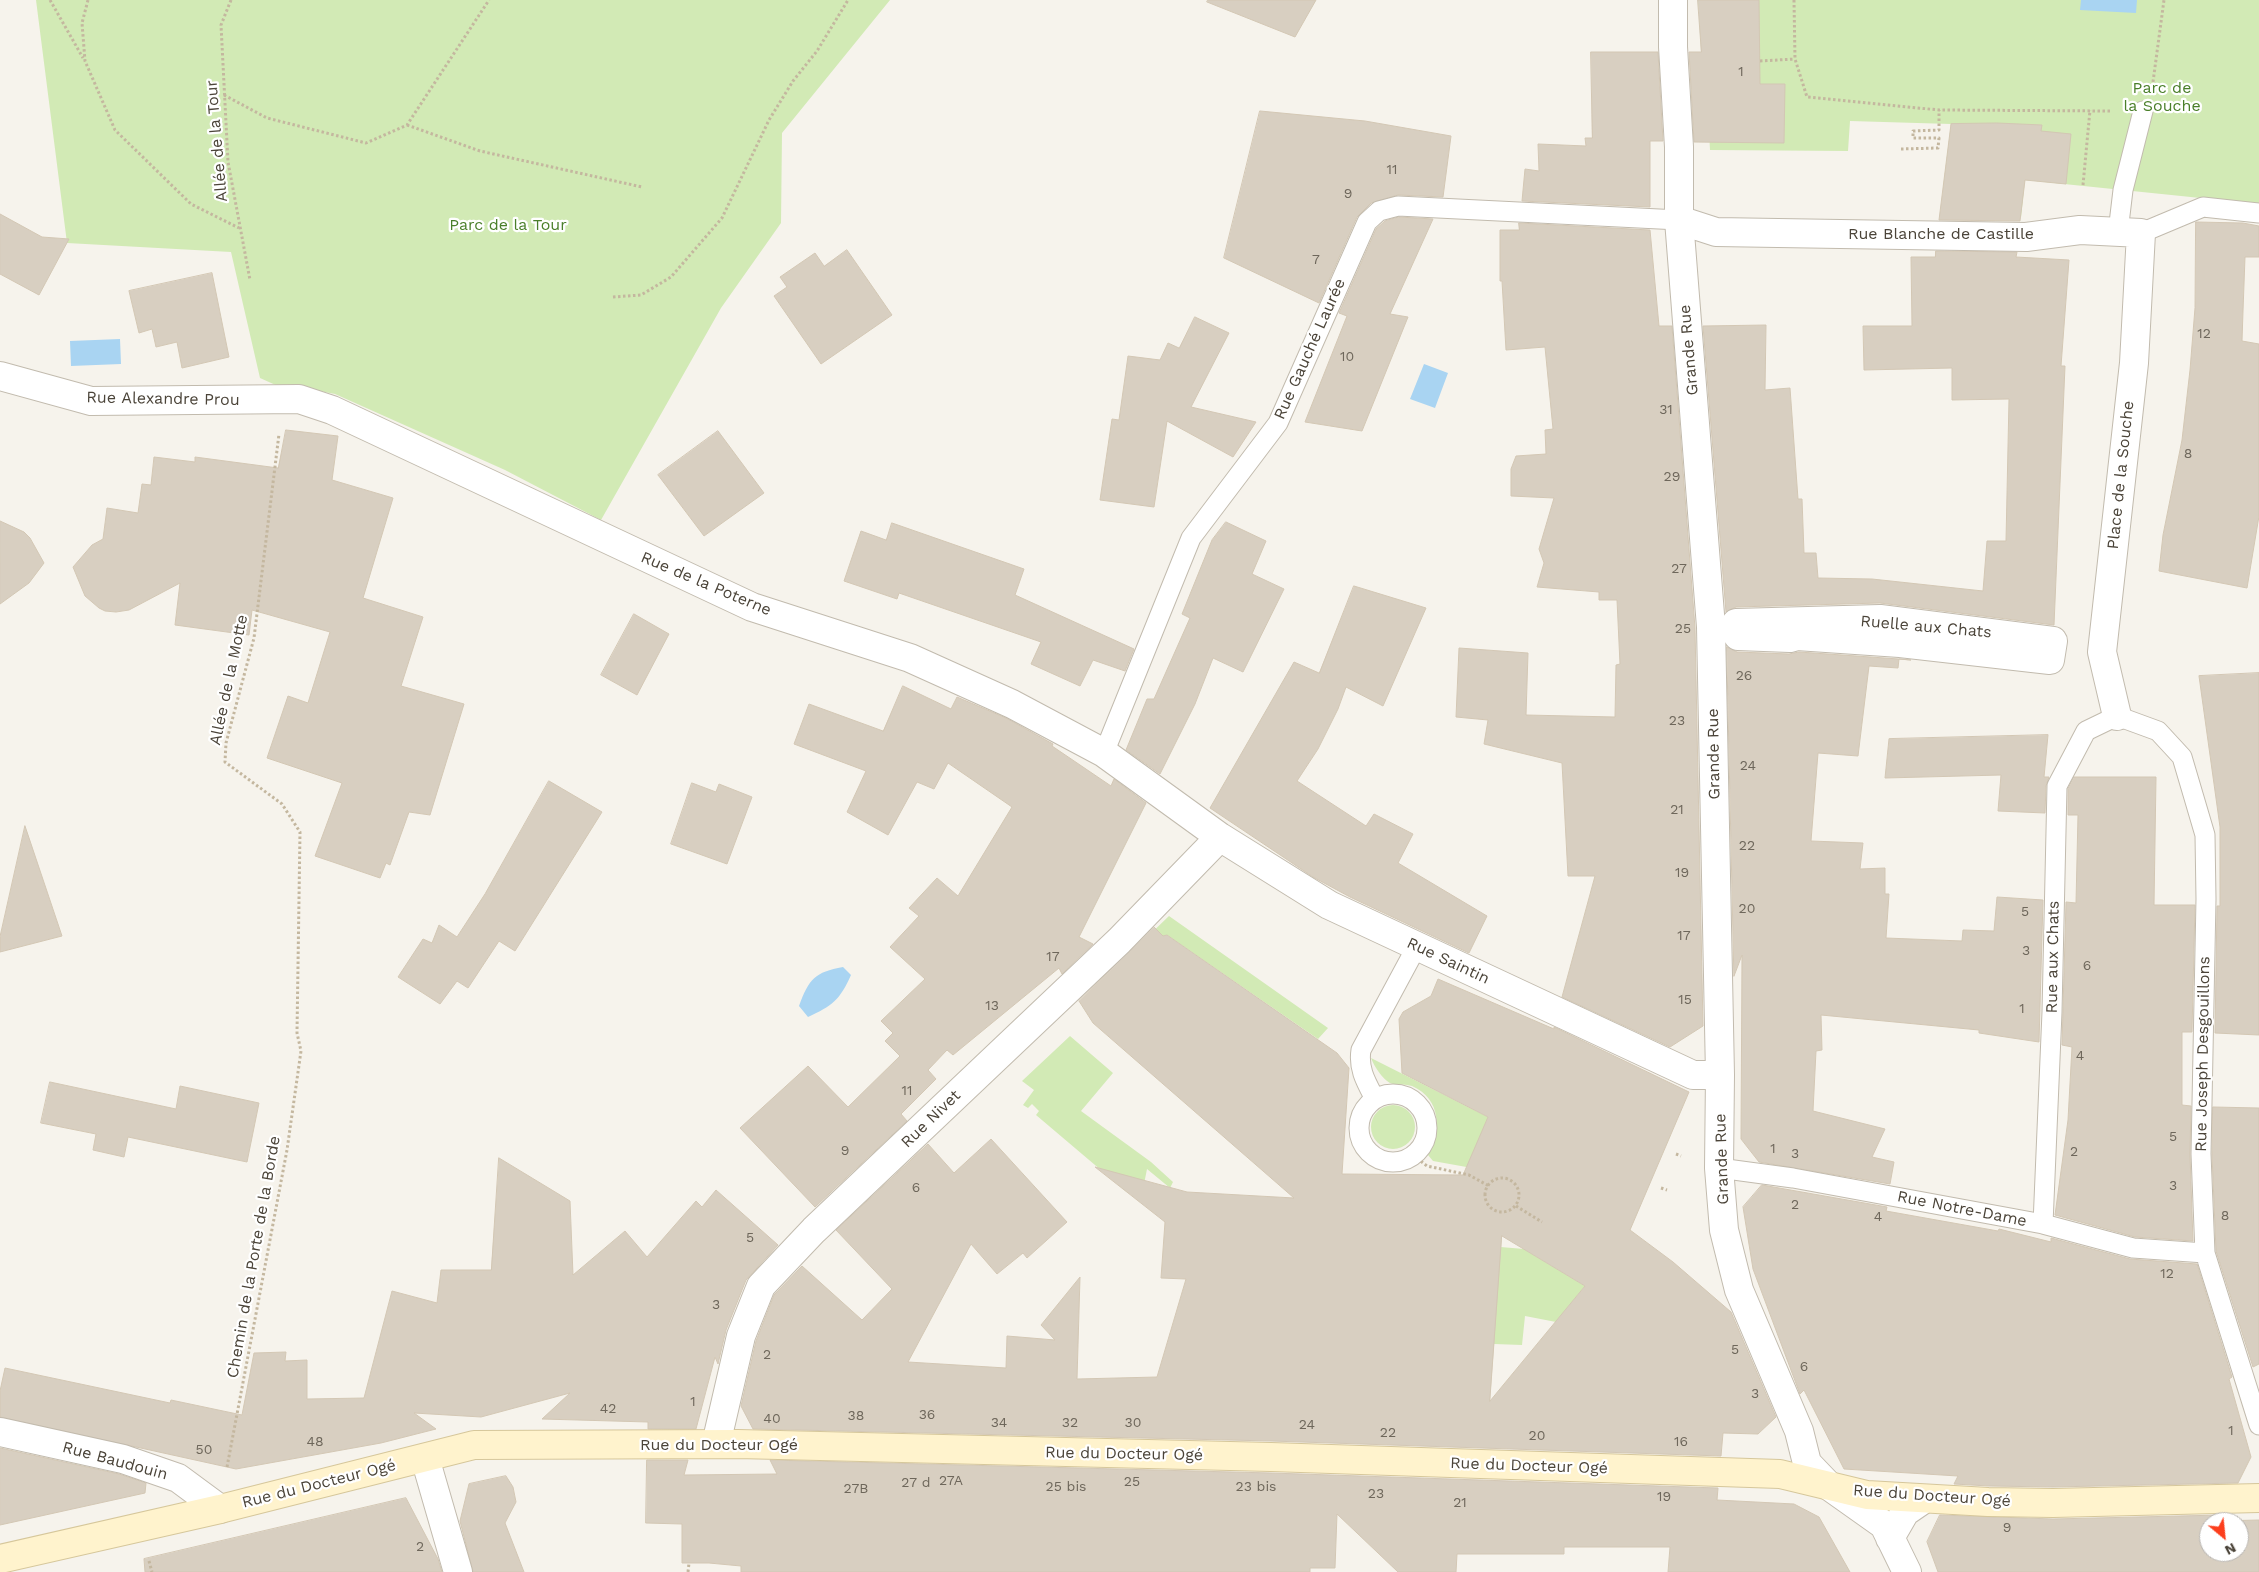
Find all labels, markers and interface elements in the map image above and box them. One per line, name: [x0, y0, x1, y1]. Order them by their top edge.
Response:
house number: 1: [1738, 64, 1744, 80]
park label: Parc de la Souche: [2123, 78, 2201, 116]
street label: Allée de la Tour: [202, 79, 232, 203]
house number: 11: [1387, 162, 1397, 178]
house number: 9: [1344, 186, 1352, 202]
park label: Parc de la Tour: [449, 215, 567, 235]
street label: Rue Blanche de Castille: [1848, 224, 2034, 244]
house number: 7: [1312, 252, 1320, 268]
street label: Rue Gauché Laurée: [1270, 276, 1350, 422]
street label: Grande Rue: [1675, 304, 1703, 396]
house number: 12: [2197, 326, 2211, 342]
house number: 10: [1340, 349, 1354, 365]
street label: Rue Alexandre Prou: [86, 388, 240, 410]
street label: Place de la Souche: [2104, 400, 2138, 550]
house number: 31: [1659, 402, 1673, 418]
house number: 8: [2184, 446, 2192, 462]
house number: 29: [1664, 469, 1680, 485]
street label: Rue de la Poterne: [638, 548, 774, 620]
house number: 27: [1671, 561, 1687, 577]
street label: Ruelle aux Chats: [1860, 612, 1992, 642]
street label: Allée de la Motte: [206, 613, 252, 747]
house number: 25: [1675, 621, 1691, 637]
house number: 26: [1736, 668, 1752, 684]
street label: Grande Rue: [1704, 708, 1724, 800]
house number: 23: [1669, 713, 1685, 729]
house number: 24: [1740, 758, 1756, 774]
house number: 21: [1670, 802, 1684, 818]
house number: 22: [1739, 838, 1755, 854]
house number: 19: [1675, 865, 1689, 881]
street label: Rue aux Chats: [2042, 900, 2064, 1014]
house number: 20: [1739, 901, 1755, 917]
house number: 5: [2021, 904, 2029, 920]
house number: 17: [1677, 928, 1691, 944]
street label: Rue Saintin: [1404, 933, 1492, 989]
house number: 3: [2022, 943, 2030, 959]
house number: 17: [1046, 949, 1060, 965]
street label: Rue Joseph Desgouillons: [2192, 956, 2214, 1152]
house number: 6: [2083, 958, 2091, 974]
house number: 15: [1678, 992, 1692, 1008]
house number: 13: [985, 998, 999, 1014]
house number: 1: [2019, 1001, 2025, 1017]
house number: 4: [2076, 1048, 2084, 1064]
house number: 11: [902, 1083, 912, 1099]
street label: Rue Nivet: [897, 1086, 965, 1152]
street label: Grande Rue: [1711, 1113, 1733, 1205]
house number: 5: [2169, 1129, 2177, 1145]
street label: Chemin de la Porte de la Borde: [223, 1134, 285, 1380]
house number: 1: [1770, 1141, 1776, 1157]
house number: 9: [841, 1143, 849, 1159]
house number: 2: [2070, 1144, 2078, 1160]
house number: 3: [1791, 1146, 1799, 1162]
house number: 3: [2169, 1178, 2177, 1194]
house number: 6: [912, 1180, 920, 1196]
street label: Rue Notre-Dame: [1896, 1187, 2028, 1231]
house number: 2: [1791, 1197, 1799, 1213]
house number: 8: [2221, 1208, 2229, 1224]
house number: 4: [1874, 1209, 1882, 1225]
house number: 5: [746, 1230, 754, 1246]
house number: 12: [2160, 1266, 2174, 1282]
house number: 3: [712, 1297, 720, 1313]
house number: 5: [1731, 1342, 1739, 1358]
house number: 2: [763, 1347, 771, 1363]
house number: 6: [1800, 1359, 1808, 1375]
house number: 3: [1751, 1386, 1759, 1402]
house number: 1: [690, 1394, 696, 1410]
house number: 42: [600, 1401, 616, 1417]
house number: 36: [919, 1407, 935, 1423]
house number: 38: [848, 1408, 864, 1424]
house number: 40: [763, 1411, 781, 1427]
house number: 34: [991, 1415, 1007, 1431]
house number: 32: [1062, 1415, 1078, 1431]
house number: 30: [1125, 1415, 1141, 1431]
house number: 24: [1299, 1417, 1315, 1433]
house number: 1: [2228, 1423, 2234, 1439]
house number: 22: [1380, 1425, 1396, 1441]
house number: 20: [1529, 1428, 1545, 1444]
house number: 48: [306, 1434, 324, 1450]
house number: 16: [1674, 1434, 1688, 1450]
street label: Rue du Docteur Ogé: [640, 1435, 798, 1455]
street label: Rue Baudouin: [60, 1438, 170, 1484]
house number: 50: [196, 1442, 212, 1458]
street label: Rue du Docteur Ogé: [1045, 1443, 1203, 1465]
street label: Rue du Docteur Ogé: [1450, 1454, 1608, 1478]
street label: Rue du Docteur Ogé: [240, 1456, 398, 1512]
house number: 27A: [939, 1473, 963, 1489]
house number: 25: [1124, 1474, 1140, 1490]
house number: 27 d: [901, 1475, 931, 1491]
house number: 25 bis: [1046, 1479, 1086, 1495]
house number: 23 bis: [1236, 1479, 1276, 1495]
house number: 27B: [844, 1481, 868, 1497]
street label: Rue du Docteur Ogé: [1853, 1481, 2011, 1511]
house number: 23: [1368, 1486, 1384, 1502]
house number: 19: [1657, 1489, 1671, 1505]
house number: 21: [1453, 1495, 1467, 1511]
north arrow: [2199, 1512, 2249, 1562]
house number: 9: [2003, 1520, 2011, 1536]
house number: 2: [416, 1539, 424, 1555]
text: N: [2222, 1540, 2239, 1559]

